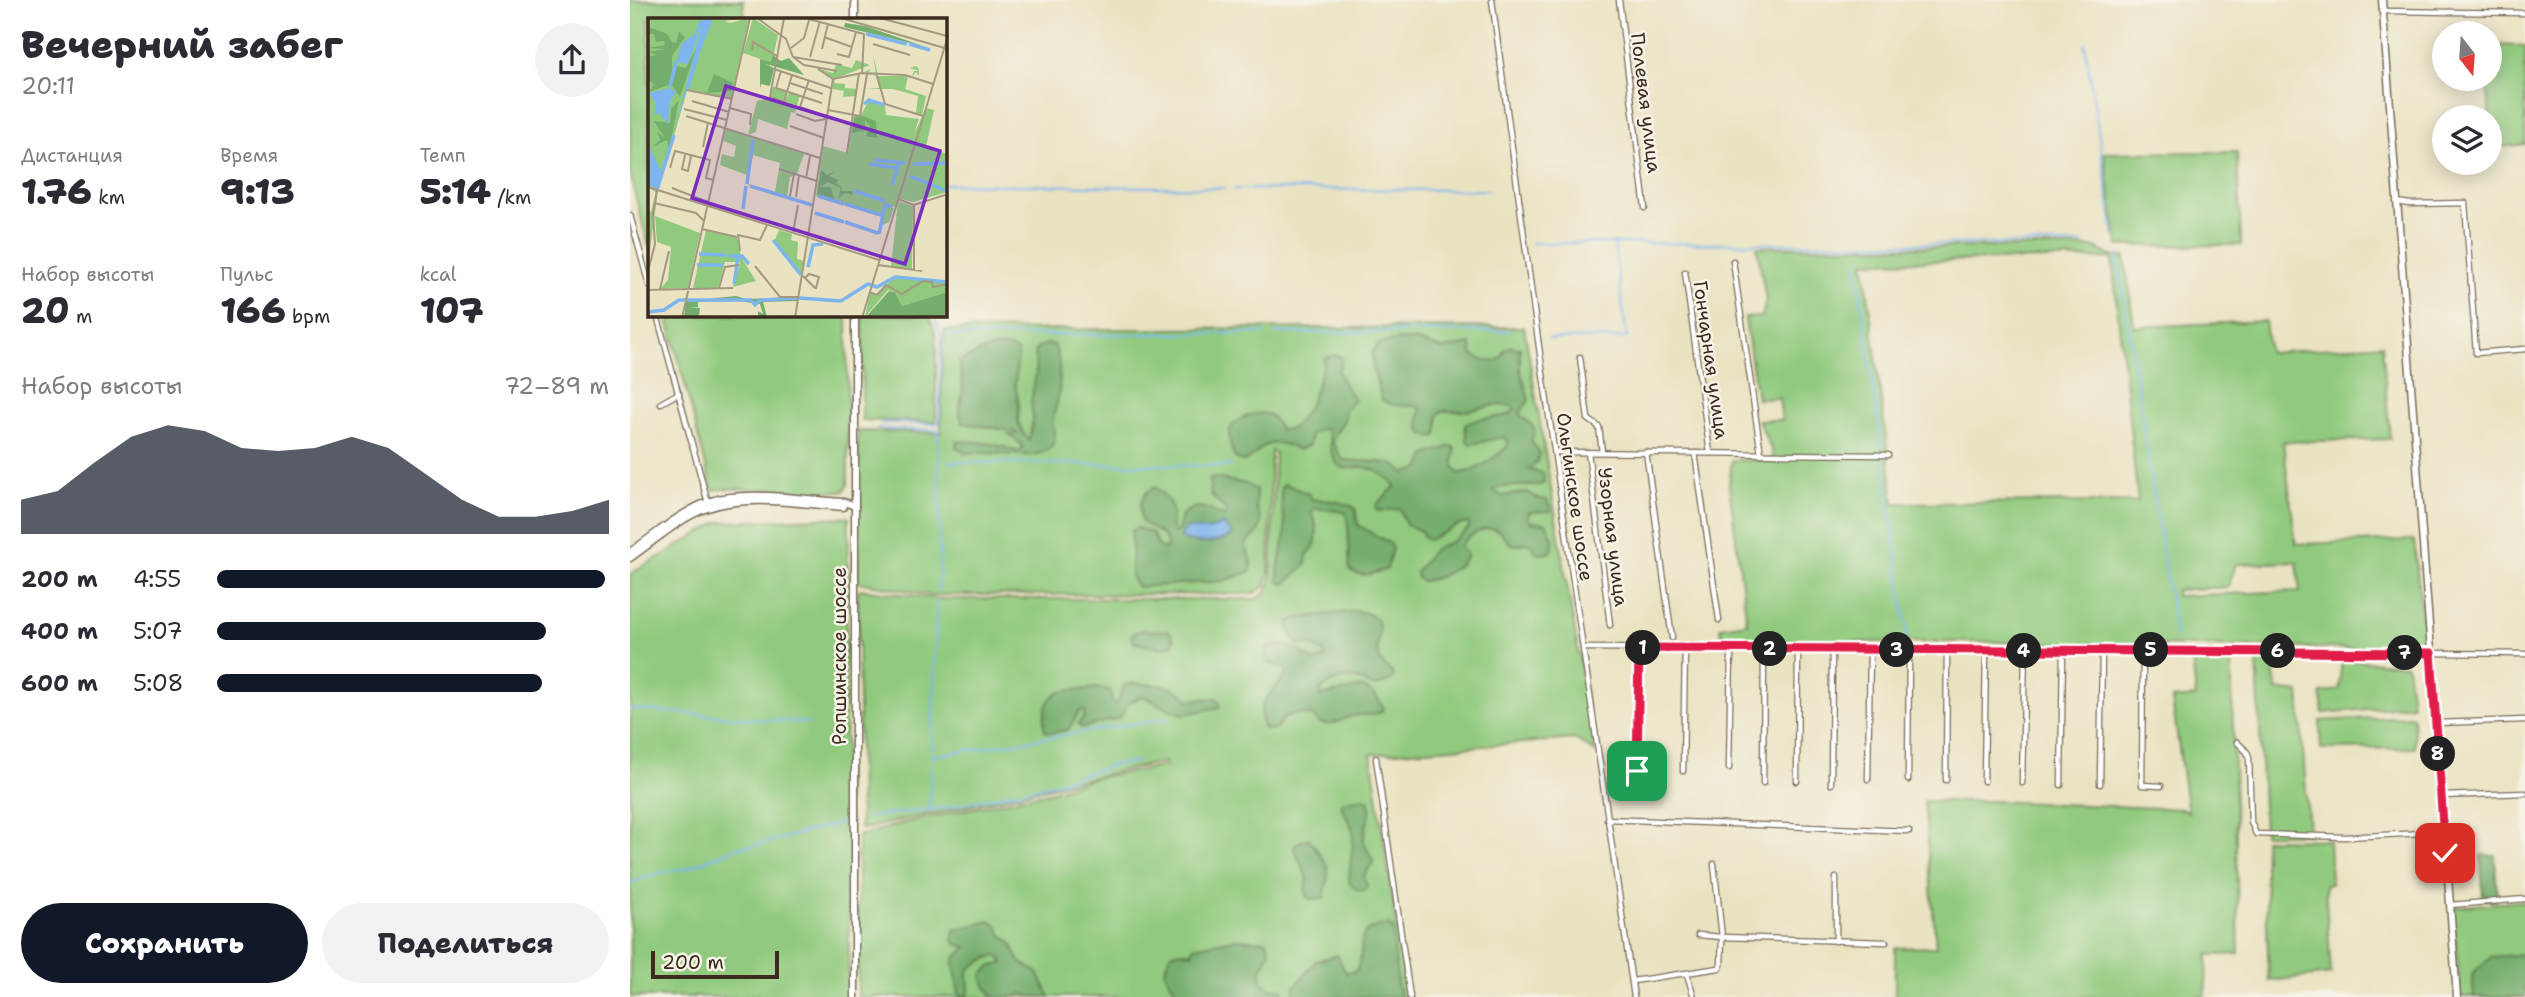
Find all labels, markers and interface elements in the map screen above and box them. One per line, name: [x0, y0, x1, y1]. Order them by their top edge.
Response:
inset map: [648, 18, 947, 317]
text: Вечерний забег: [21, 19, 343, 70]
north arrow: [2432, 21, 2502, 91]
map controls: [2432, 21, 2502, 175]
button: share: [535, 23, 609, 97]
street label: Полевая улица: [1625, 31, 1667, 175]
text: 20:11: [21, 71, 75, 101]
button: layers: [2432, 105, 2502, 175]
text: Дистанция: [21, 143, 123, 168]
text: Время: [220, 143, 278, 168]
text: Темп: [420, 143, 466, 168]
text: 1.76: [21, 168, 92, 215]
text: 9:13: [220, 168, 295, 215]
text: 5:14: [420, 168, 491, 215]
text: km: [92, 185, 125, 210]
text: /km: [491, 185, 531, 210]
text: Набор высоты: [21, 262, 154, 287]
text: Пульс: [220, 262, 274, 287]
text: kcal: [420, 262, 457, 287]
street label: Гончарная улица: [1687, 279, 1735, 441]
text: 20: [21, 287, 69, 334]
text: 166: [220, 287, 286, 334]
text: 107: [420, 287, 484, 334]
text: m: [69, 304, 92, 329]
text: bpm: [286, 304, 330, 329]
text: Набор высоты: [21, 371, 182, 401]
text: 72–89 m: [504, 371, 609, 401]
street label: Ольгинское шоссе: [1551, 411, 1599, 583]
street label: Узорная улица: [1592, 466, 1634, 608]
text: 200 m: [21, 564, 98, 594]
text: 4:55: [133, 564, 181, 594]
street label: Ропшинское шоссе: [827, 567, 852, 745]
text: 400 m: [21, 616, 98, 646]
text: 5:07: [133, 616, 183, 646]
pin: 1: [1626, 630, 1660, 666]
pin: 2: [1752, 632, 1788, 666]
pin: 3: [1880, 632, 1914, 668]
pin: 5: [2134, 632, 2168, 668]
pin: 4: [2006, 634, 2042, 668]
pin: 6: [2260, 634, 2296, 668]
text: 1: [1638, 635, 1647, 660]
text: 2: [1763, 636, 1776, 661]
pin: 7: [2388, 636, 2422, 670]
text: 3: [1890, 637, 1903, 662]
text: 5: [2145, 637, 2156, 662]
text: 4: [2017, 638, 2030, 663]
text: 6: [2271, 638, 2284, 663]
text: 7: [2398, 640, 2411, 665]
text: 600 m: [21, 668, 98, 698]
text: 5:08: [133, 668, 184, 698]
pin: 8: [2420, 736, 2456, 772]
pin: [1607, 741, 1667, 801]
text: 8: [2431, 741, 2444, 766]
icon: arrive: [1618, 752, 1656, 790]
pin: [2415, 823, 2475, 883]
icon: check: [2426, 834, 2464, 872]
button: Сохранить: [21, 903, 308, 983]
button: Поделиться: [322, 903, 609, 983]
scale bar: [651, 948, 779, 980]
text: 200 m: [662, 950, 724, 975]

